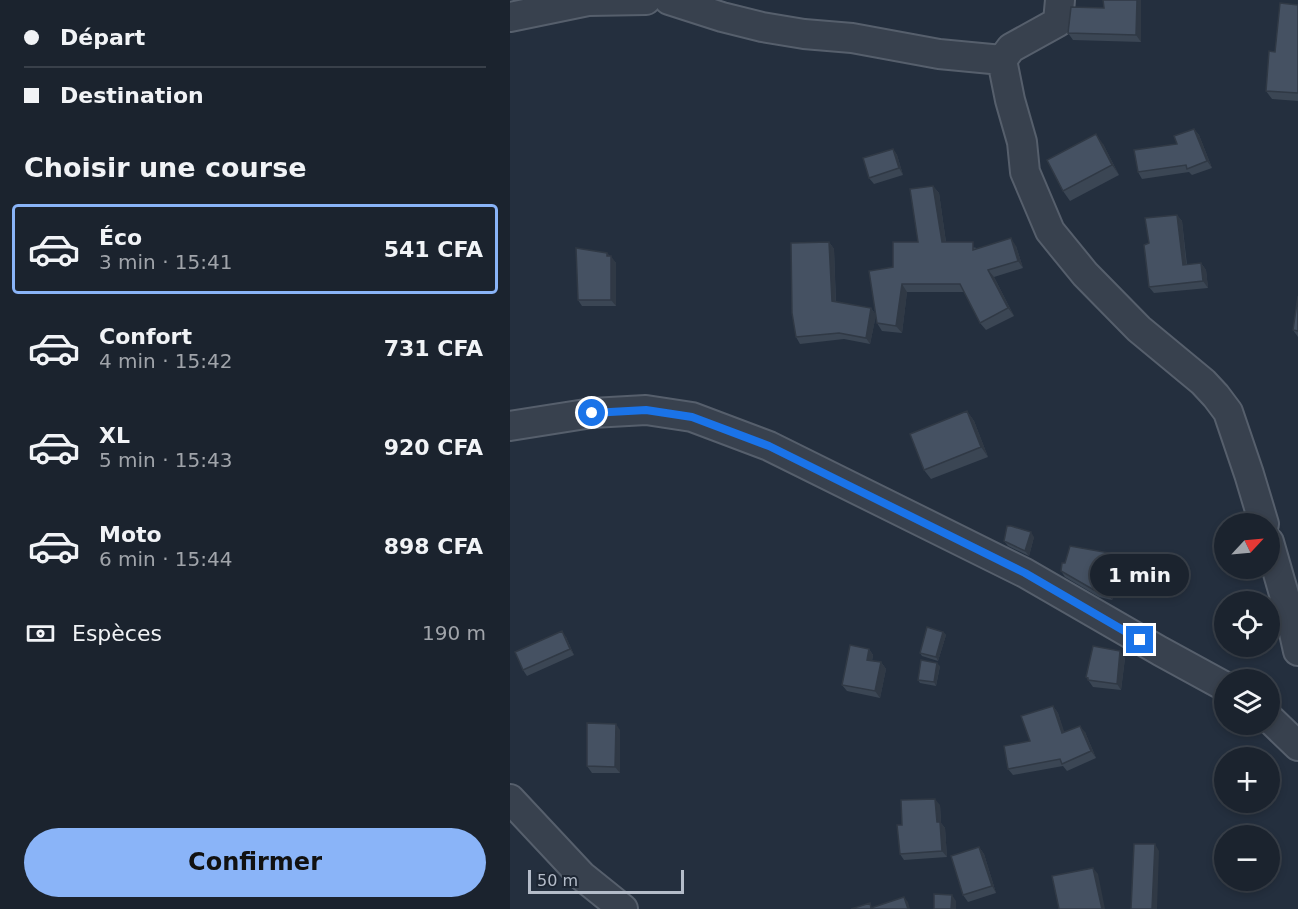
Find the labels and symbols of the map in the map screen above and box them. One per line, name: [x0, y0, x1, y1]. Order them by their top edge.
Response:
route start: [578, 399, 605, 426]
north arrow: [1214, 513, 1280, 579]
callout: 1 min: [1090, 553, 1190, 595]
route end: [1126, 626, 1153, 653]
scale bar: [528, 867, 684, 894]

